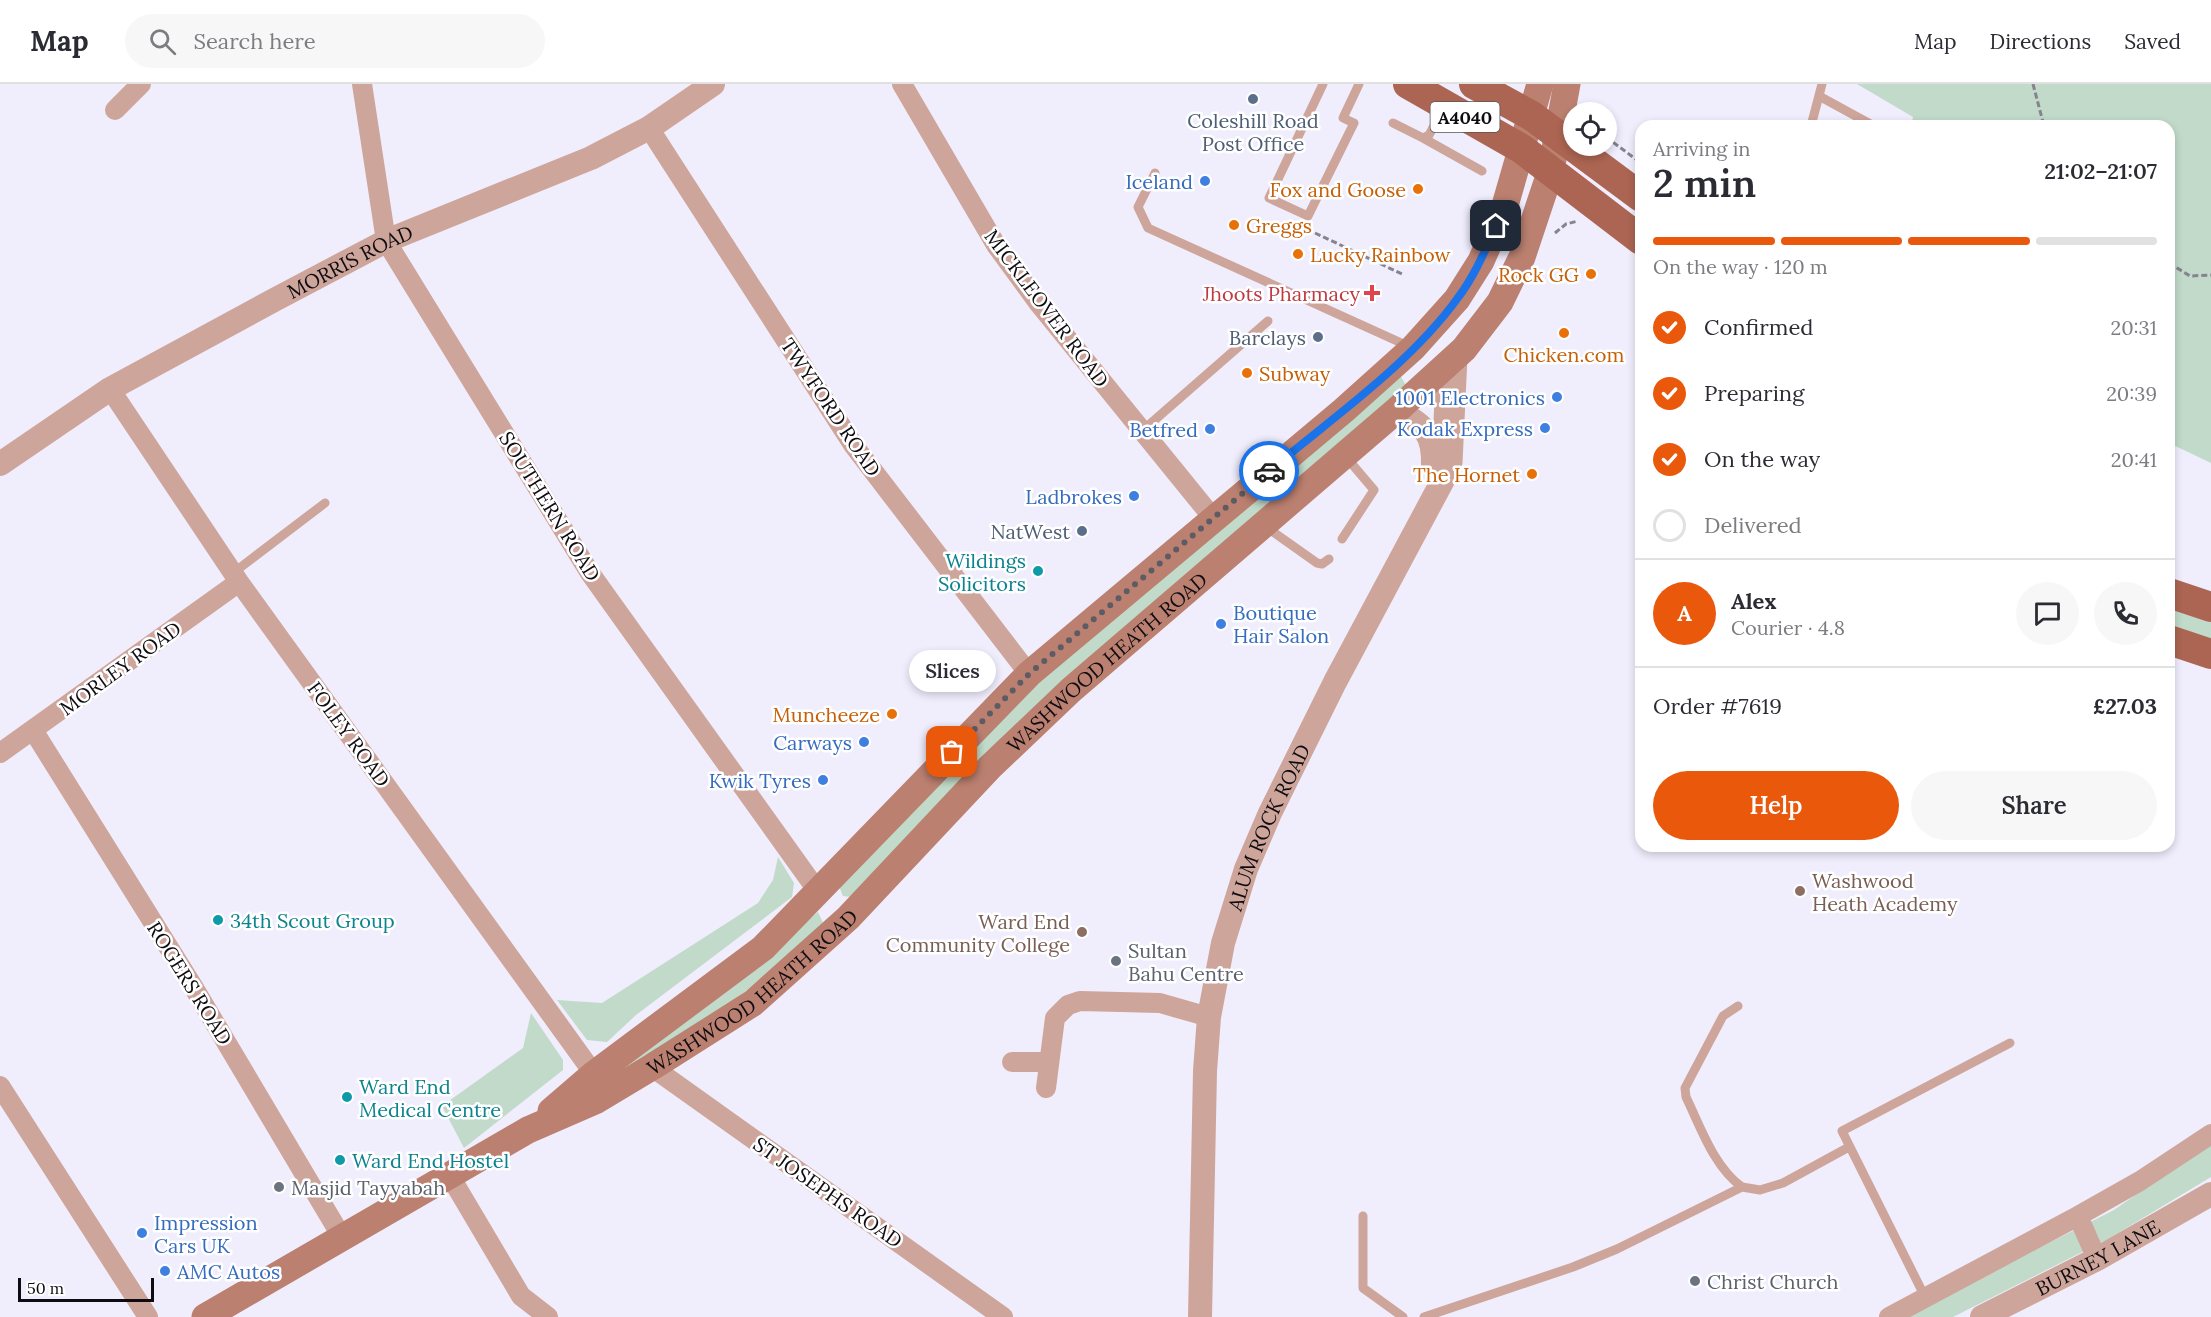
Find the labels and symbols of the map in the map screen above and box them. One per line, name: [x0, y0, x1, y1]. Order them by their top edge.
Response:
marker: Coleshill Road Post Office: [1246, 92, 1260, 106]
road number: A4040: [1430, 102, 1500, 132]
place label: Coleshill Road Post Office: [1187, 108, 1319, 156]
place label: Iceland: [1126, 169, 1193, 194]
marker: Iceland: [1198, 174, 1212, 188]
place label: Fox and Goose: [1269, 177, 1406, 202]
marker: Fox and Goose: [1411, 182, 1425, 196]
pin: [1470, 200, 1521, 251]
place label: Greggs: [1246, 213, 1312, 238]
marker: Greggs: [1227, 218, 1241, 232]
street label: MORRIS ROAD: [283, 219, 416, 304]
street label: MICKLEOVER ROAD: [980, 224, 1114, 392]
place label: Lucky Rainbow: [1310, 242, 1451, 267]
marker: Lucky Rainbow: [1291, 247, 1305, 261]
place label: Rock GG: [1498, 262, 1579, 287]
marker: Rock GG: [1584, 267, 1598, 281]
place label: Jhoots Pharmacy: [1202, 281, 1360, 306]
marker: Jhoots Pharmacy: [1365, 286, 1379, 300]
place label: Barclays: [1229, 325, 1306, 350]
marker: Chicken.com: [1557, 326, 1571, 340]
marker: Barclays: [1311, 330, 1325, 344]
street label: TWYFORD ROAD: [776, 333, 886, 481]
place label: Chicken.com: [1504, 342, 1625, 367]
place label: Subway: [1259, 361, 1331, 386]
marker: Subway: [1240, 366, 1254, 380]
place label: 1001 Electronics: [1396, 385, 1545, 410]
marker: 1001 Electronics: [1550, 390, 1564, 404]
place label: Kodak Express: [1397, 416, 1533, 441]
place label: Betfred: [1129, 417, 1198, 442]
marker: Kodak Express: [1538, 421, 1552, 435]
marker: Betfred: [1203, 422, 1217, 436]
street label: SOUTHERN ROAD: [494, 427, 606, 585]
courier: [1239, 441, 1299, 501]
place label: The Hornet: [1413, 462, 1520, 487]
marker: The Hornet: [1525, 467, 1539, 481]
place label: Ladbrokes: [1025, 484, 1122, 509]
marker: Ladbrokes: [1127, 489, 1141, 503]
place label: NatWest: [990, 519, 1070, 544]
marker: NatWest: [1075, 524, 1089, 538]
place label: Wildings Solicitors: [938, 548, 1026, 596]
marker: Wildings Solicitors: [1031, 564, 1045, 578]
street label: WASHWOOD HEATH ROAD: [1001, 567, 1212, 757]
place label: Boutique Hair Salon: [1233, 600, 1329, 648]
street label: MORLEY ROAD: [54, 616, 186, 720]
marker: Boutique Hair Salon: [1214, 617, 1228, 631]
callout: Slices: [908, 650, 996, 692]
street label: FOLEY ROAD: [302, 676, 396, 792]
place label: Muncheeze: [772, 702, 880, 727]
marker: Muncheeze: [885, 707, 899, 721]
pin: [926, 726, 977, 777]
place label: Carways: [773, 730, 852, 755]
marker: Carways: [857, 735, 871, 749]
street label: ALUM ROCK ROAD: [1221, 739, 1315, 915]
place label: Kwik Tyres: [709, 768, 811, 793]
marker: Kwik Tyres: [816, 773, 830, 787]
place label: Washwood Heath Academy: [1812, 868, 1958, 916]
marker: Washwood Heath Academy: [1793, 884, 1807, 898]
street label: WASHWOOD HEATH ROAD: [642, 904, 863, 1080]
place label: 34th Scout Group: [230, 908, 395, 933]
place label: Ward End Community College: [886, 909, 1070, 957]
marker: 34th Scout Group: [211, 913, 225, 927]
street label: ROGERS ROAD: [142, 917, 238, 1049]
marker: Ward End Community College: [1075, 925, 1089, 939]
place label: Sultan Bahu Centre: [1128, 938, 1244, 986]
marker: Sultan Bahu Centre: [1109, 954, 1123, 968]
place label: Ward End Medical Centre: [359, 1074, 501, 1122]
marker: Ward End Medical Centre: [340, 1090, 354, 1104]
street label: ST JOSEPHS ROAD: [749, 1131, 907, 1253]
place label: Ward End Hostel: [352, 1148, 509, 1173]
marker: Ward End Hostel: [333, 1153, 347, 1167]
place label: Masjid Tayyabah: [291, 1175, 445, 1200]
marker: Masjid Tayyabah: [272, 1180, 286, 1194]
place label: Impression Cars UK: [154, 1210, 258, 1258]
street label: BURNEY LANE: [2031, 1213, 2164, 1301]
marker: Impression Cars UK: [135, 1226, 149, 1240]
place label: AMC Autos: [176, 1259, 280, 1284]
marker: AMC Autos: [158, 1264, 172, 1278]
place label: Christ Church: [1707, 1269, 1839, 1294]
marker: Christ Church: [1688, 1274, 1702, 1288]
scale bar: [18, 1275, 154, 1302]

